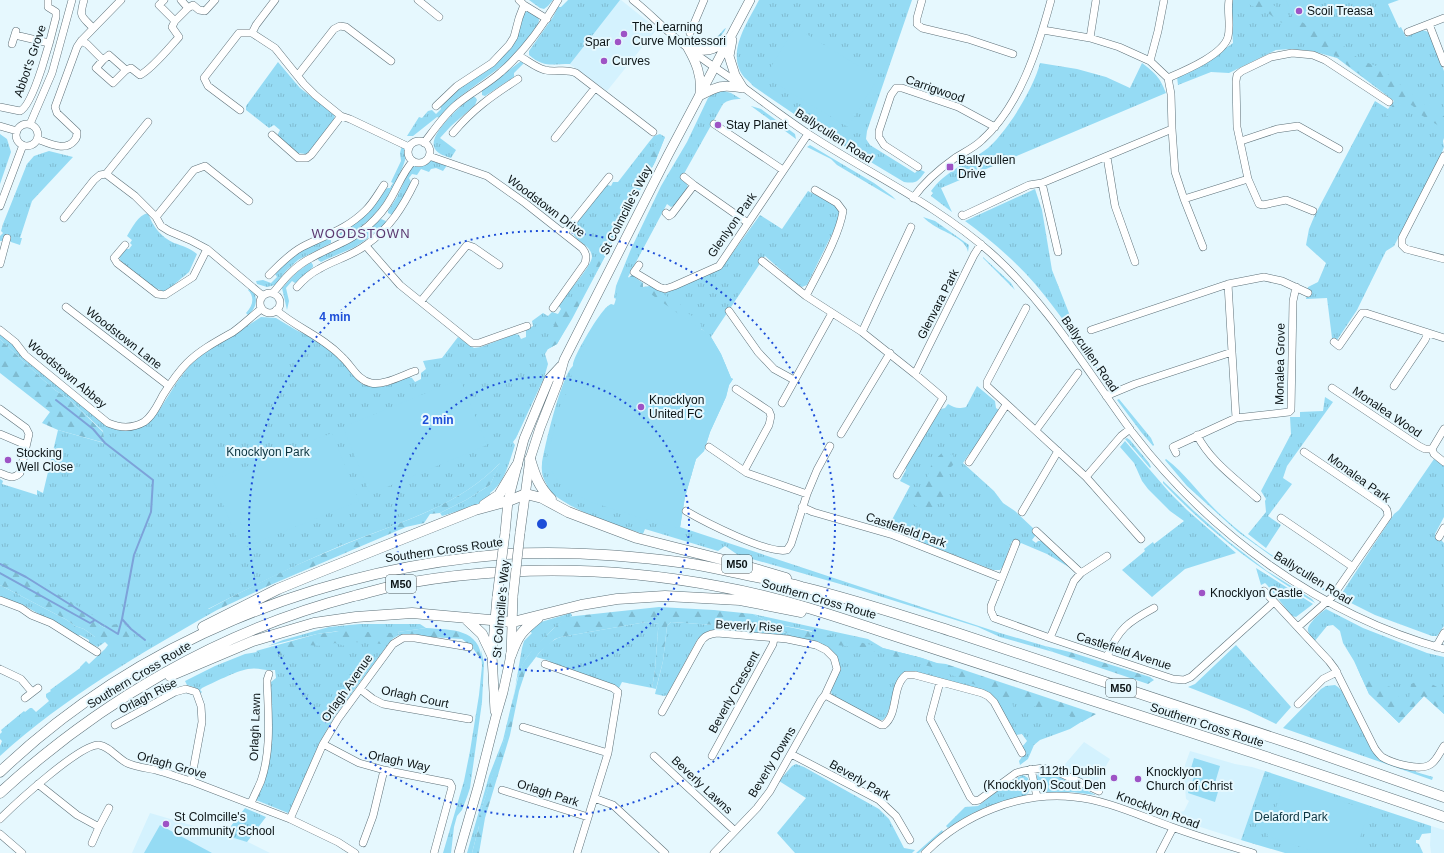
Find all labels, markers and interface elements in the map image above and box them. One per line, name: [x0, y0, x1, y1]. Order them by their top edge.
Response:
place label: Scoil Treasa: [1307, 4, 1373, 18]
marker: Scoil Treasa: [1294, 6, 1304, 16]
place label: The Learning Curve Montessori: [632, 20, 726, 48]
street label: Abbot's Grove: [11, 23, 49, 99]
marker: The Learning Curve Montessori: [619, 29, 629, 39]
place label: Spar: [585, 35, 610, 49]
marker: Spar: [613, 37, 623, 47]
place label: Curves: [612, 54, 650, 68]
marker: Curves: [599, 56, 609, 66]
street label: Carrigwood: [904, 72, 966, 106]
street label: Ballycullen Road: [793, 106, 875, 166]
place label: Stay Planet: [726, 118, 788, 132]
marker: Stay Planet: [713, 120, 723, 130]
place label: Ballycullen Drive: [958, 153, 1015, 181]
marker: Ballycullen Drive: [945, 162, 955, 172]
street label: St Colmcille's Way: [597, 163, 655, 257]
street label: Woodstown Drive: [504, 172, 588, 240]
street label: Glenlyon Park: [705, 189, 760, 260]
district label: WOODSTOWN: [311, 226, 411, 241]
street label: Glenvara Park: [914, 266, 962, 341]
street label: Woodstown Lane: [83, 304, 165, 372]
text: 4 min: [319, 310, 351, 324]
street label: Ballycullen Road: [1059, 313, 1121, 395]
street label: Monalea Grove: [1272, 323, 1288, 405]
street label: Woodstown Abbey: [25, 337, 109, 411]
street label: Monalea Wood: [1350, 384, 1424, 440]
place label: Knocklyon United FC: [649, 393, 704, 421]
marker: Knocklyon United FC: [636, 402, 646, 412]
text: 2 min: [422, 413, 454, 427]
park label: Knocklyon Park: [226, 445, 311, 459]
place label: Stocking Well Close: [16, 446, 73, 474]
street label: Monalea Park: [1325, 451, 1394, 506]
marker: Stocking Well Close: [3, 455, 13, 465]
street label: Castlefield Park: [864, 510, 949, 551]
centre of rings: [535, 517, 549, 531]
street label: Southern Cross Route: [384, 535, 504, 565]
street label: Ballycullen Road: [1271, 548, 1355, 608]
road number: M50: [722, 555, 752, 573]
street label: St Colmcille's Way: [490, 559, 512, 659]
road number: M50: [386, 575, 416, 593]
street label: Southern Cross Route: [760, 576, 878, 622]
place label: Knocklyon Castle: [1210, 586, 1303, 600]
marker: Knocklyon Castle: [1197, 588, 1207, 598]
street label: Beverly Rise: [715, 617, 783, 635]
street label: Castlefield Avenue: [1075, 629, 1174, 673]
street label: Southern Cross Route: [85, 638, 194, 712]
street label: Beverly Crescent: [706, 648, 763, 735]
street label: Orlagh Avenue: [319, 651, 376, 724]
street label: Orlagh Rise: [117, 675, 180, 717]
road number: M50: [1106, 679, 1136, 697]
street label: Orlagh Court: [380, 683, 451, 711]
street label: Orlagh Lawn: [247, 693, 263, 761]
street label: Southern Cross Route: [1148, 700, 1266, 750]
street label: Beverly Downs: [745, 724, 799, 800]
street label: Orlagh Grove: [135, 748, 209, 782]
street label: Orlagh Way: [367, 748, 431, 774]
street label: Beverly Lawns: [669, 753, 735, 817]
street label: Beverly Park: [827, 757, 894, 804]
place label: 112th Dublin (Knocklyon) Scout Den: [983, 764, 1106, 792]
place label: Knocklyon Church of Christ: [1146, 765, 1233, 793]
marker: 112th Dublin (Knocklyon) Scout Den: [1109, 773, 1119, 783]
marker: Knocklyon Church of Christ: [1133, 774, 1143, 784]
street label: Orlagh Park: [515, 776, 582, 810]
street label: Knocklyon Road: [1115, 788, 1201, 832]
place label: St Colmcille's Community School: [174, 810, 275, 838]
park label: Delaford Park: [1254, 810, 1329, 824]
marker: St Colmcille's Community School: [161, 819, 171, 829]

